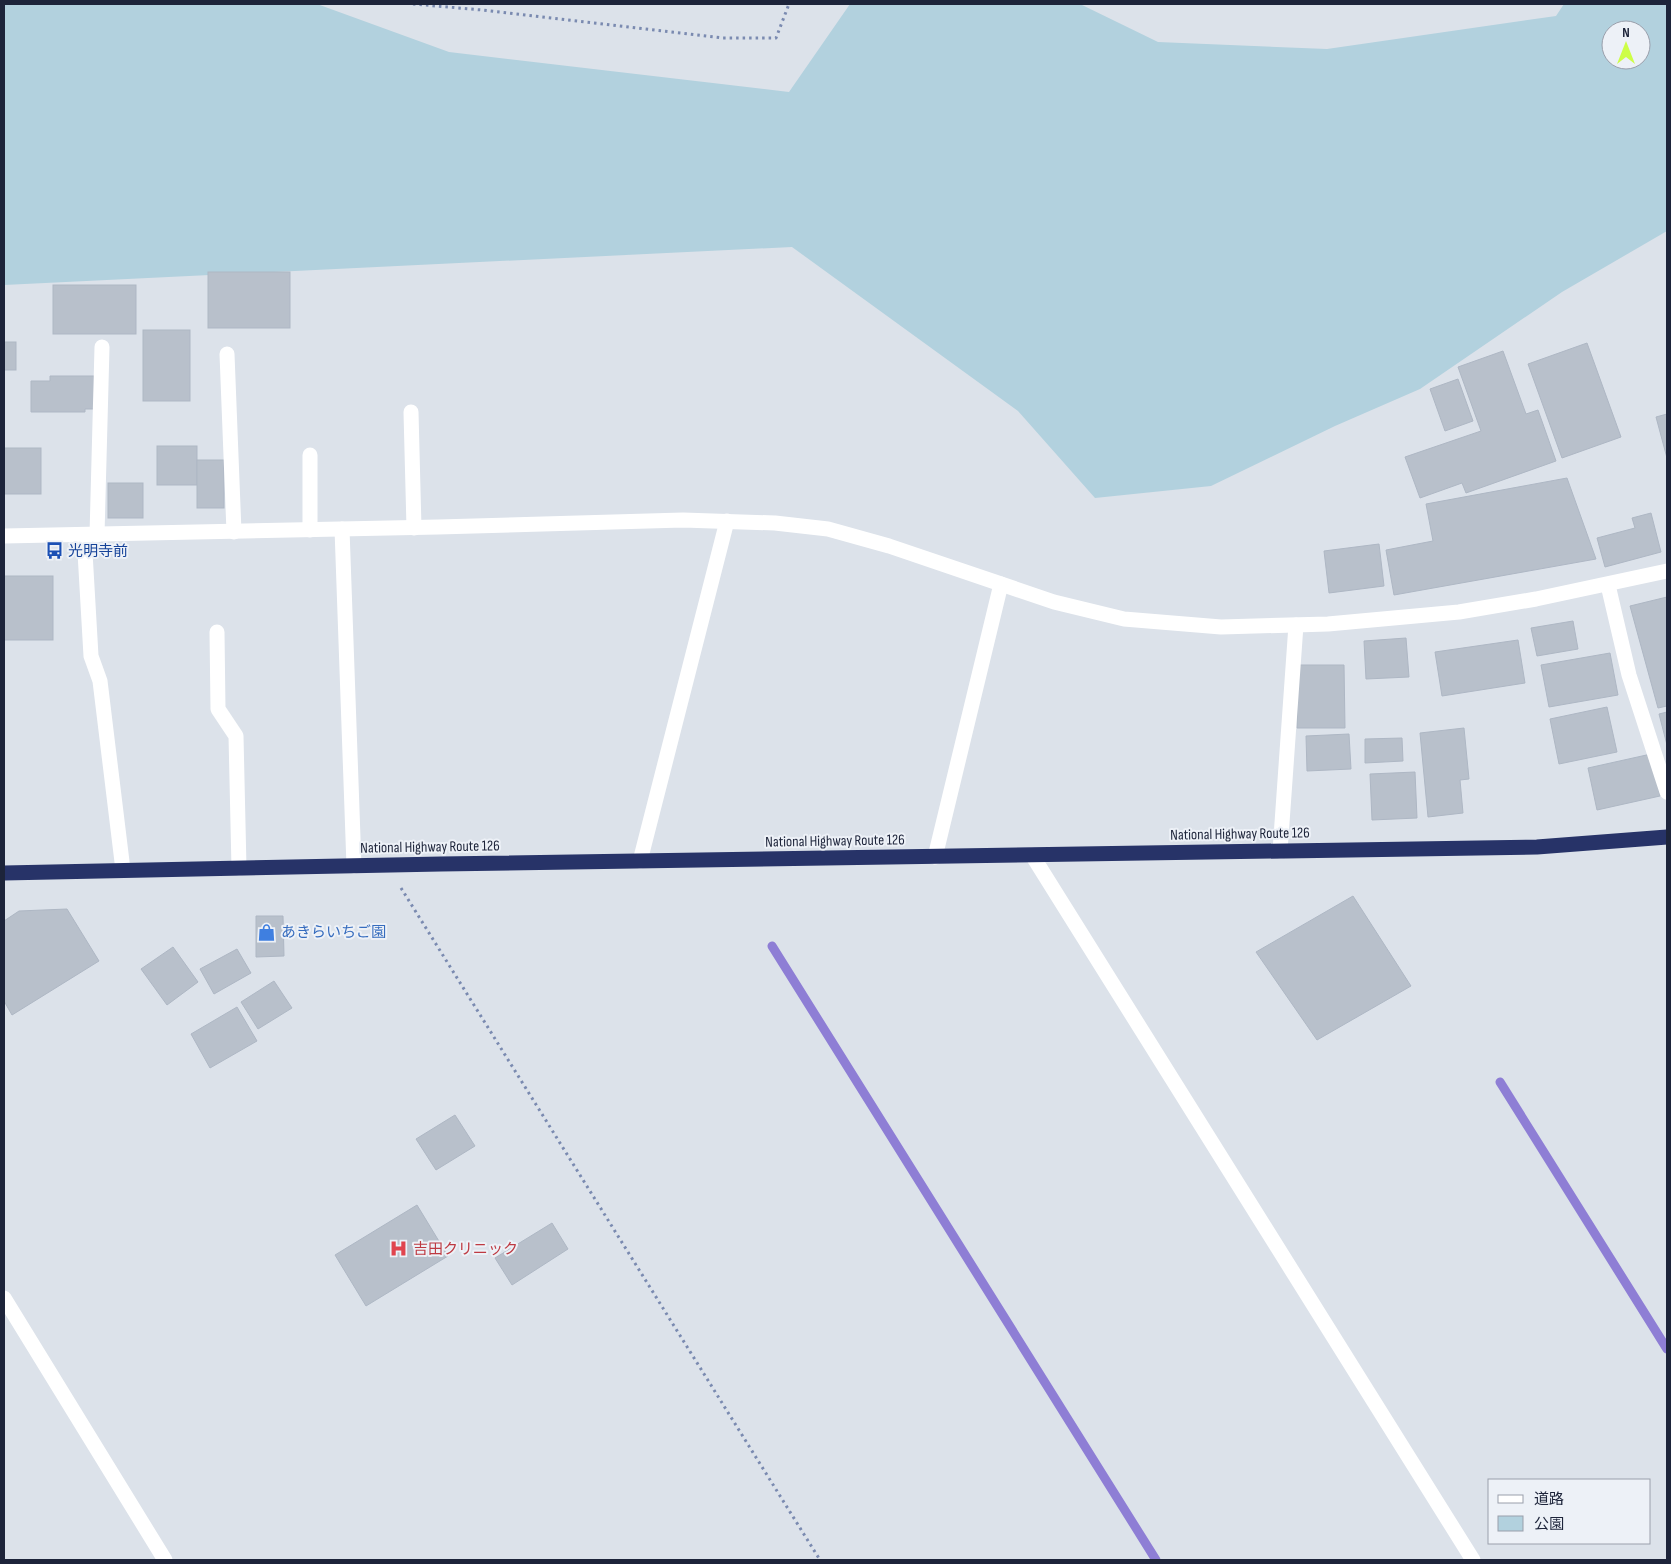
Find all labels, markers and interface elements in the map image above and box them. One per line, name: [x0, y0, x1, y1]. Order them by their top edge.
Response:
north arrow: [1601, 20, 1651, 70]
text: N: [1622, 24, 1630, 41]
bus stop icon: 光明寺前: [44, 541, 64, 561]
place label: 光明寺前: [68, 542, 128, 561]
street label: National Highway Route 126: [1170, 823, 1310, 845]
street label: National Highway Route 126: [765, 830, 905, 852]
street label: National Highway Route 126: [360, 836, 500, 858]
shop icon: あきらいちご園: [257, 922, 277, 942]
place label: あきらいちご園: [281, 923, 386, 942]
hospital icon: 吉田クリニック: [389, 1239, 409, 1259]
place label: 吉田クリニック: [413, 1240, 518, 1259]
legend: [1488, 1479, 1651, 1544]
text: 道路: [1534, 1490, 1564, 1509]
text: 公園: [1534, 1515, 1564, 1534]

